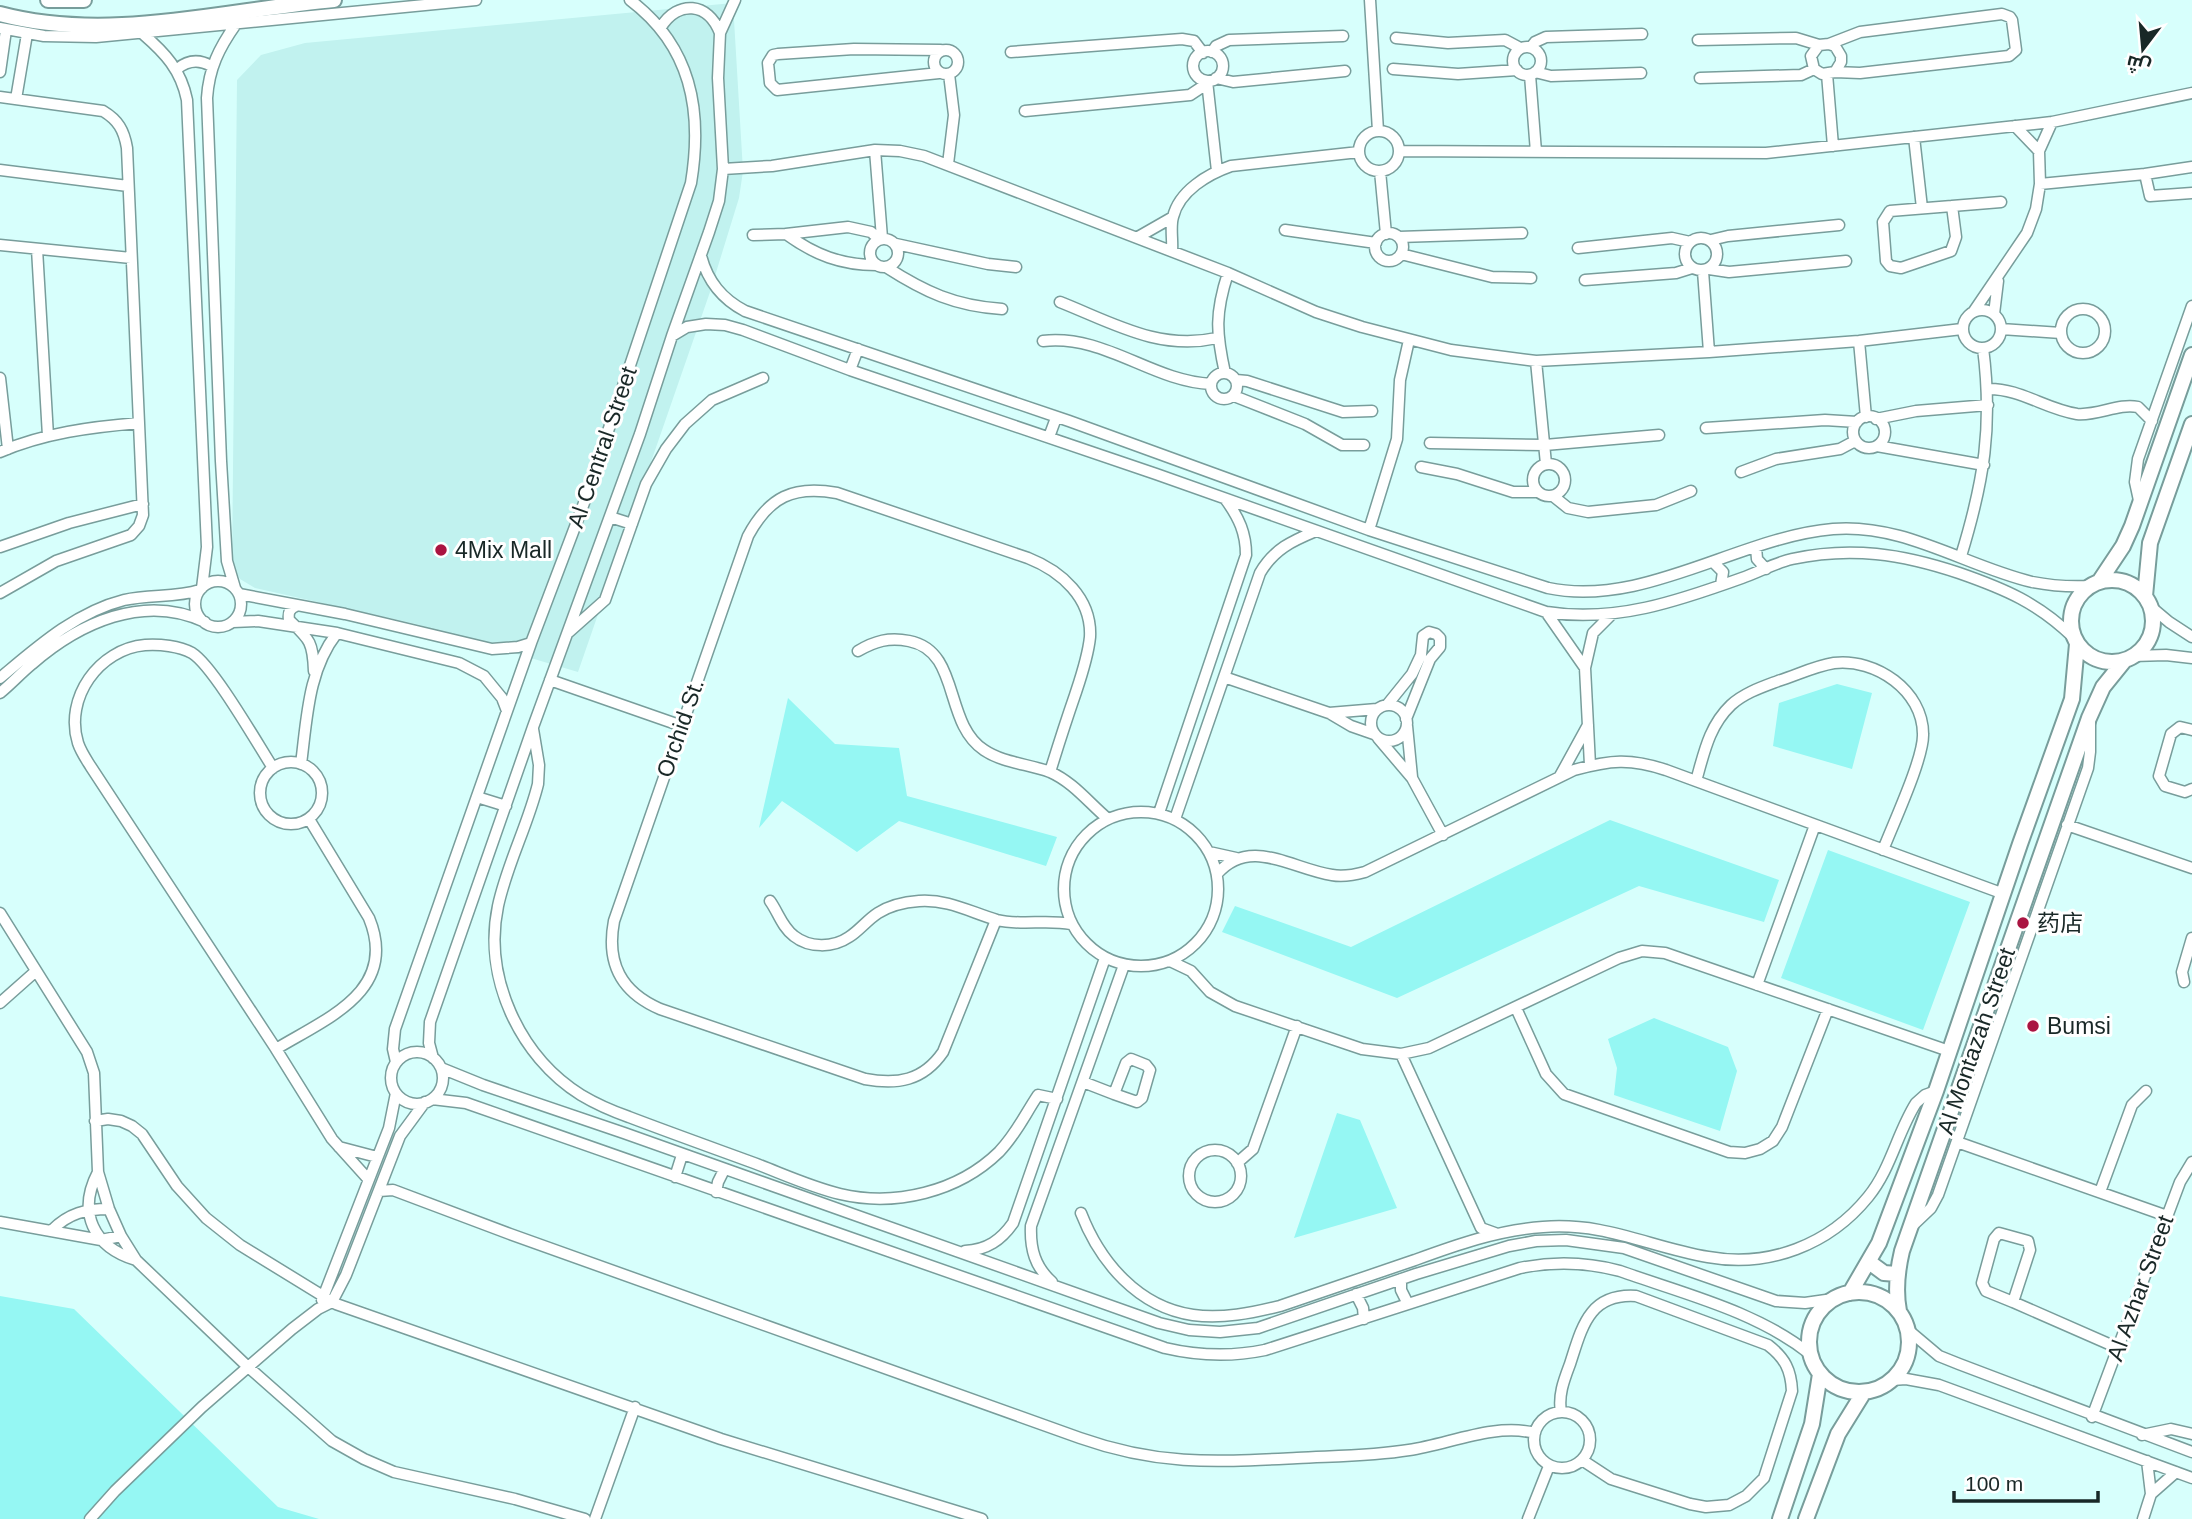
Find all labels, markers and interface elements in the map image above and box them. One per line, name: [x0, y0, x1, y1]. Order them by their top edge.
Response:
north arrow: [2108, 14, 2178, 84]
text: ش: [2124, 50, 2153, 78]
street label: Al Central Street: [562, 362, 642, 531]
place label: 4Mix Mall: [455, 537, 552, 563]
marker: 4Mix Mall: [433, 542, 449, 558]
street label: Orchid St.: [651, 675, 709, 781]
place label: 药店: [2037, 910, 2083, 936]
marker: 药店: [2015, 915, 2031, 931]
street label: Al Montazah Street: [1932, 944, 2020, 1138]
place label: Bumsi: [2047, 1013, 2111, 1039]
marker: Bumsi: [2025, 1018, 2041, 1034]
street label: Al Azhar Street: [2102, 1211, 2179, 1365]
scale bar: [1954, 1460, 2098, 1504]
text: 100 m: [1965, 1472, 2023, 1495]

